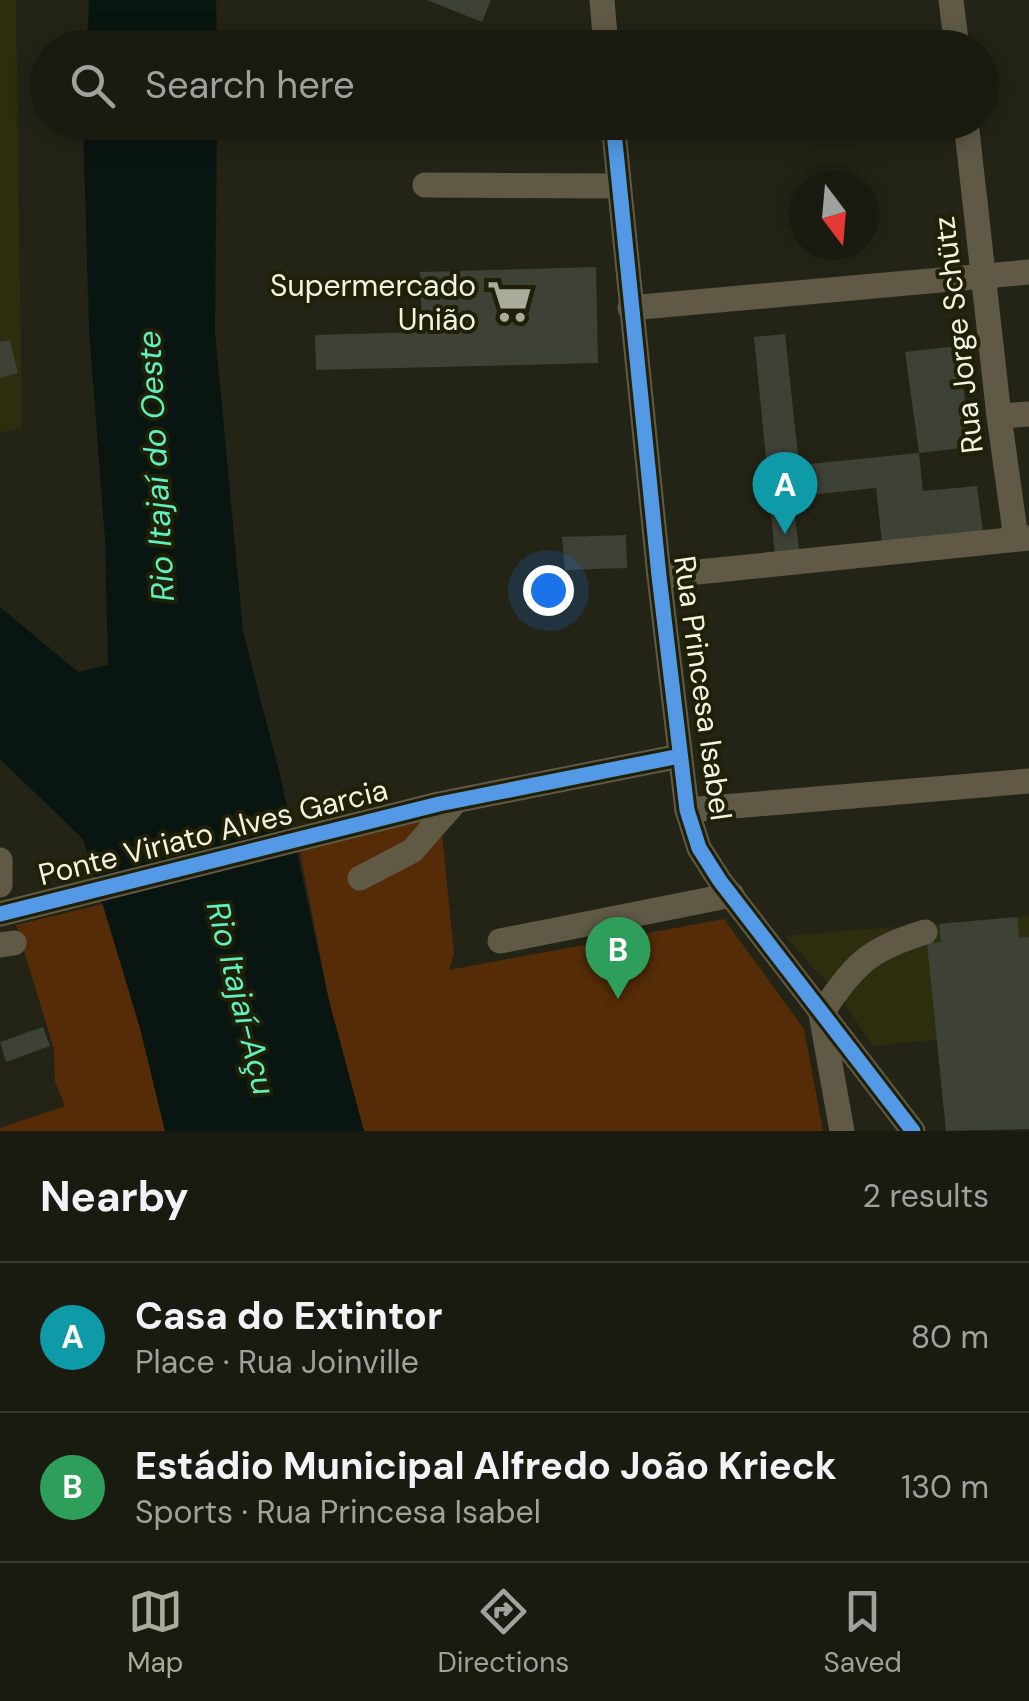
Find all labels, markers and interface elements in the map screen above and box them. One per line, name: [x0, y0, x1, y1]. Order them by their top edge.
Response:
search box: [30, 30, 999, 140]
icon: search: [65, 58, 120, 113]
text: Search here: [145, 60, 355, 110]
north arrow: [789, 170, 879, 260]
street label: Rua Jorge Schütz: [924, 214, 992, 456]
place label: Supermercado União: [270, 266, 476, 339]
supermarket icon: Supermercado União: [485, 278, 533, 326]
water label: Rio Itajaí do Oeste: [128, 329, 184, 603]
pin: A: [752, 452, 818, 534]
street label: Rua Princesa Isabel: [665, 553, 741, 823]
your location: [523, 565, 574, 616]
street label: Ponte Viriato Alves Garcia: [34, 770, 392, 894]
water label: Rio Itajaí-Açu: [197, 897, 285, 1099]
pin: B: [586, 916, 650, 999]
text: Nearby: [40, 1169, 189, 1224]
text: 2 results: [863, 1175, 989, 1217]
text: Casa do Extintor: [135, 1291, 443, 1341]
text: A: [61, 1316, 84, 1358]
text: 80 m: [911, 1316, 989, 1358]
text: Place · Rua Joinville: [135, 1341, 419, 1383]
text: Estádio Municipal Alfredo João Krieck: [135, 1441, 837, 1491]
text: B: [62, 1466, 83, 1508]
text: 130 m: [901, 1466, 989, 1508]
text: Sports · Rua Princesa Isabel: [135, 1491, 541, 1533]
tab: Map: [127, 1584, 183, 1681]
tab: Directions: [438, 1584, 569, 1681]
tab: Saved: [823, 1584, 902, 1681]

